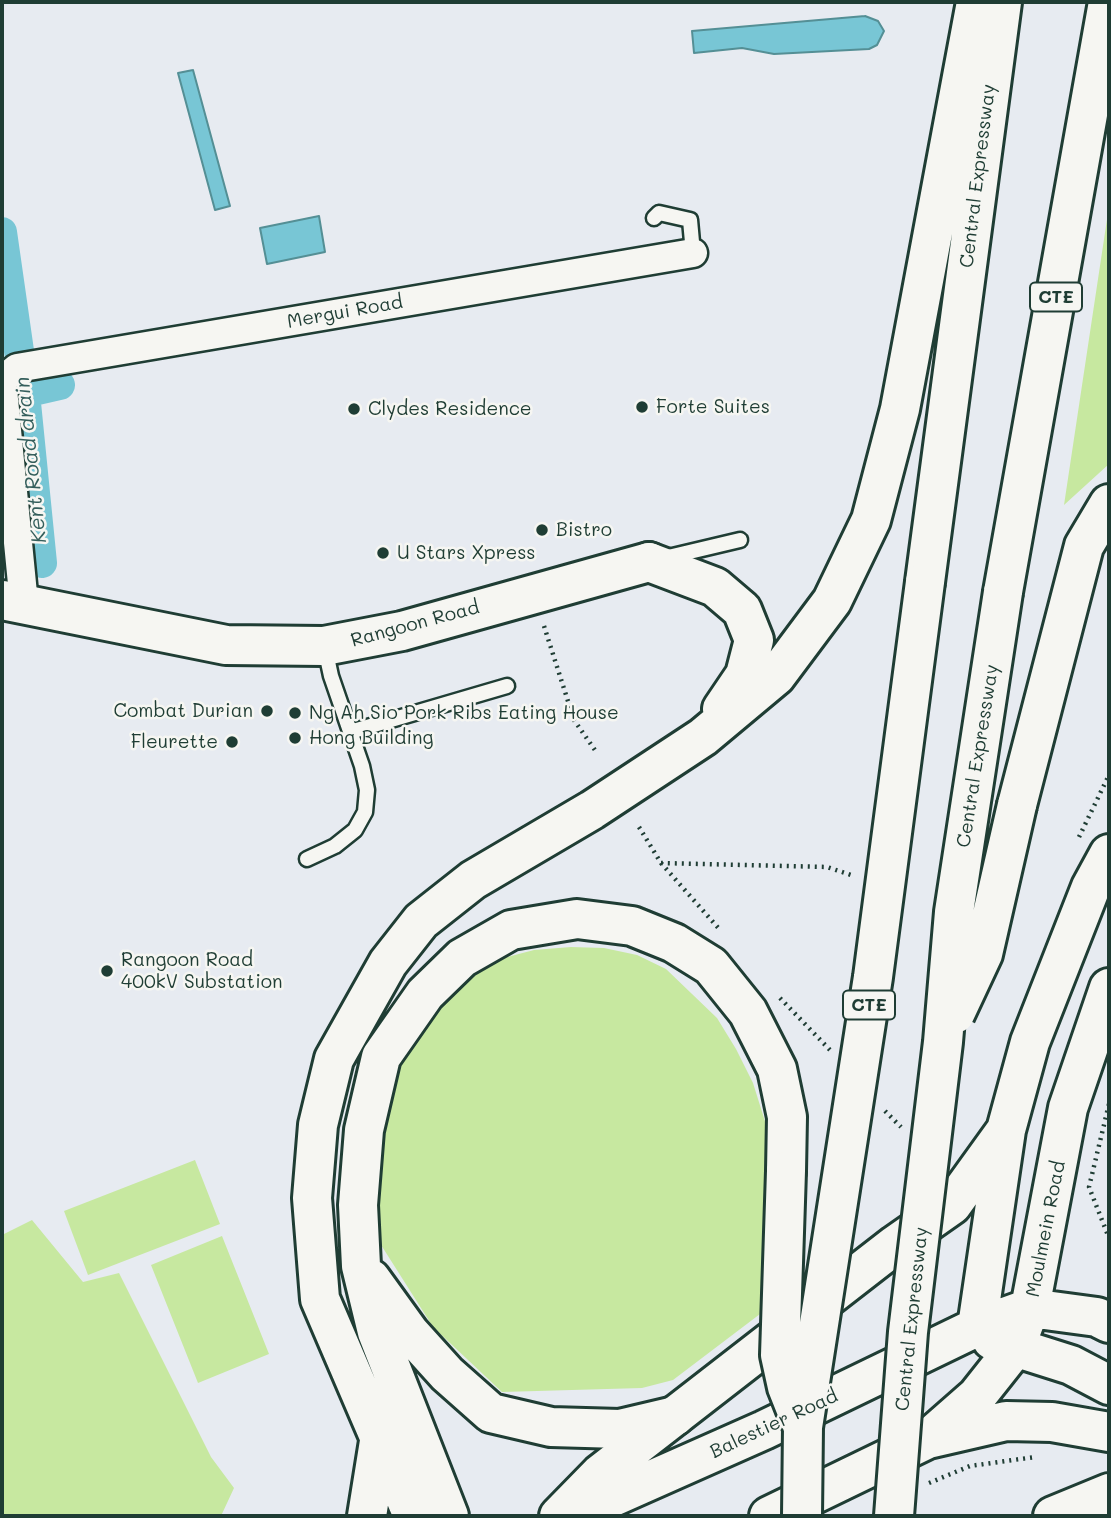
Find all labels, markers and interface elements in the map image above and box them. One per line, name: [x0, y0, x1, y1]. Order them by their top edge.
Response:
street label: Central Expressway: [955, 83, 1001, 269]
road number: CTE: [1030, 282, 1082, 312]
street label: Mergui Road: [285, 291, 405, 333]
water label: Kent Road drain: [10, 375, 52, 545]
place label: Forte Suites: [656, 396, 770, 418]
place label: Clydes Residence: [368, 398, 532, 420]
marker: Forte Suites: [634, 399, 650, 415]
marker: Clydes Residence: [346, 401, 362, 417]
place label: Bistro: [556, 519, 612, 541]
marker: Bistro: [534, 522, 550, 538]
place label: U Stars Xpress: [397, 542, 536, 564]
marker: U Stars Xpress: [375, 545, 391, 561]
street label: Rangoon Road: [348, 596, 482, 652]
street label: Central Expressway: [952, 663, 1004, 849]
place label: Combat Durian: [113, 700, 253, 722]
place label: Ng Ah Sio Pork Ribs Eating House: [309, 702, 619, 724]
marker: Combat Durian: [259, 703, 275, 719]
marker: Ng Ah Sio Pork Ribs Eating House: [287, 705, 303, 721]
place label: Hong Building: [309, 727, 434, 749]
marker: Hong Building: [287, 730, 303, 746]
place label: Fleurette: [131, 731, 218, 753]
marker: Fleurette: [224, 734, 240, 750]
place label: Rangoon Road 400kV Substation: [121, 949, 283, 993]
marker: Rangoon Road 400kV Substation: [99, 963, 115, 979]
road number: CTE: [843, 990, 895, 1020]
street label: Moulmein Road: [1022, 1159, 1070, 1299]
street label: Central Expressway: [891, 1226, 933, 1412]
street label: Balestier Road: [707, 1384, 841, 1464]

